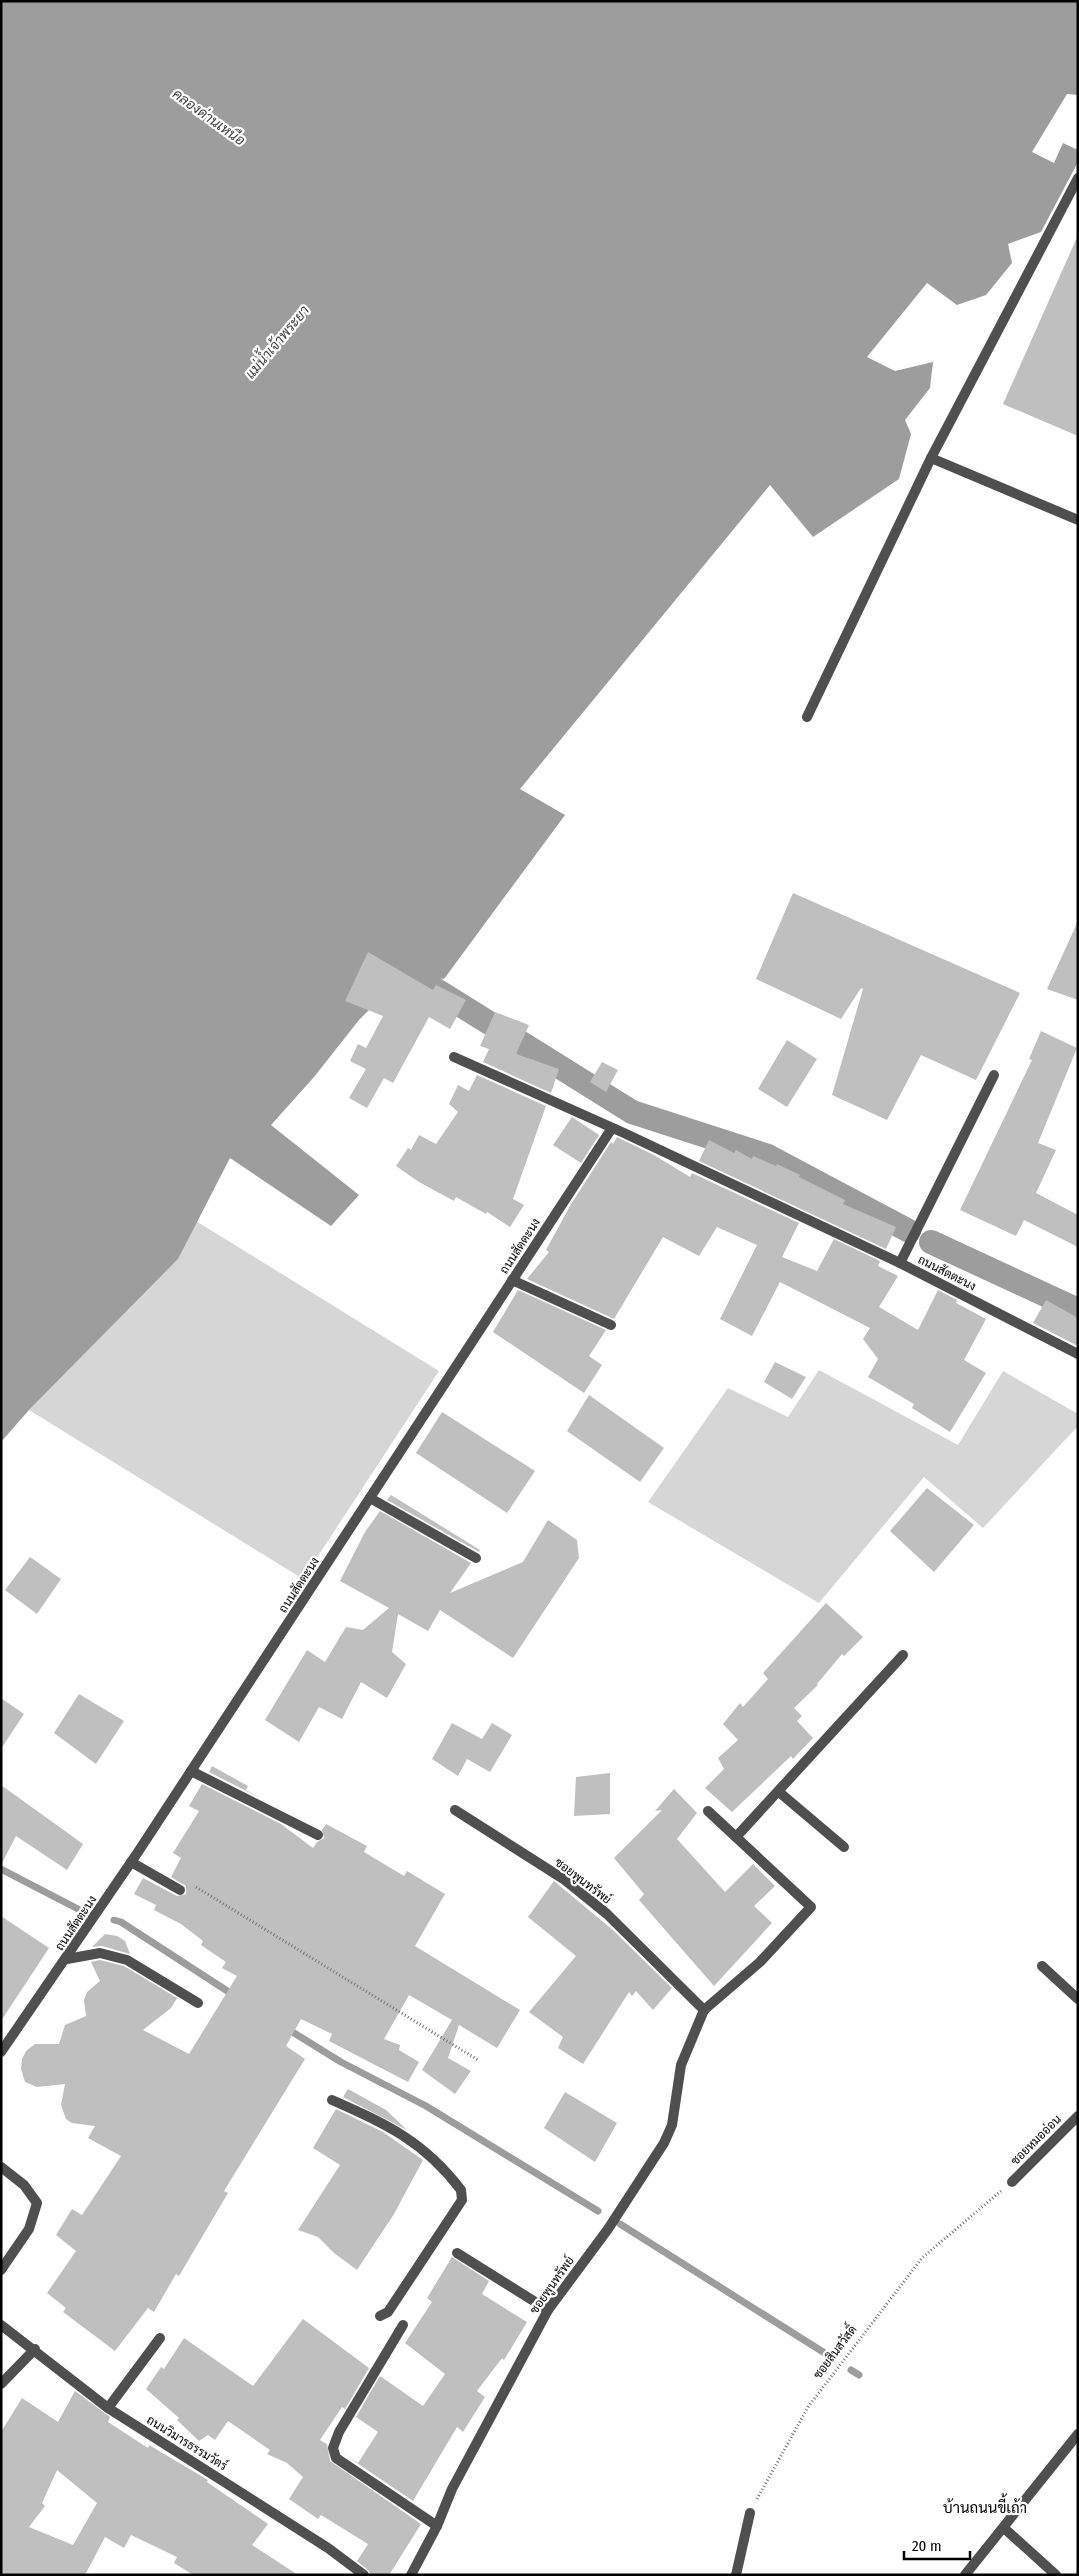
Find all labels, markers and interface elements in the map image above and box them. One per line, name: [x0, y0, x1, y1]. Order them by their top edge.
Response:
water label: คลองด่านเหนือ: [169, 85, 249, 149]
water label: แม่น้ำเจ้าพระยา: [239, 299, 313, 382]
street label: ถนนสัตตะนง: [497, 1216, 543, 1276]
street label: ถนนสัตตะนง: [916, 1252, 978, 1294]
street label: ถนนสัตตะนง: [276, 1555, 322, 1615]
street label: ซอยพูนทรัพย์: [552, 1855, 614, 1907]
street label: ถนนสัตตะนง: [52, 1893, 100, 1953]
street label: ซอยหมออ่อน: [1008, 2112, 1064, 2168]
street label: ซอยพูนทรัพย์: [526, 2253, 578, 2317]
street label: ซอยสินสวัสดิ์: [807, 2320, 860, 2381]
street label: ถนนวิมารธรรมวัตร์: [144, 2412, 230, 2473]
district label: บ้านถนนขี้เถ้า: [943, 2493, 1027, 2517]
scale bar: [904, 2528, 970, 2560]
text: 20 m: [912, 2537, 942, 2555]

